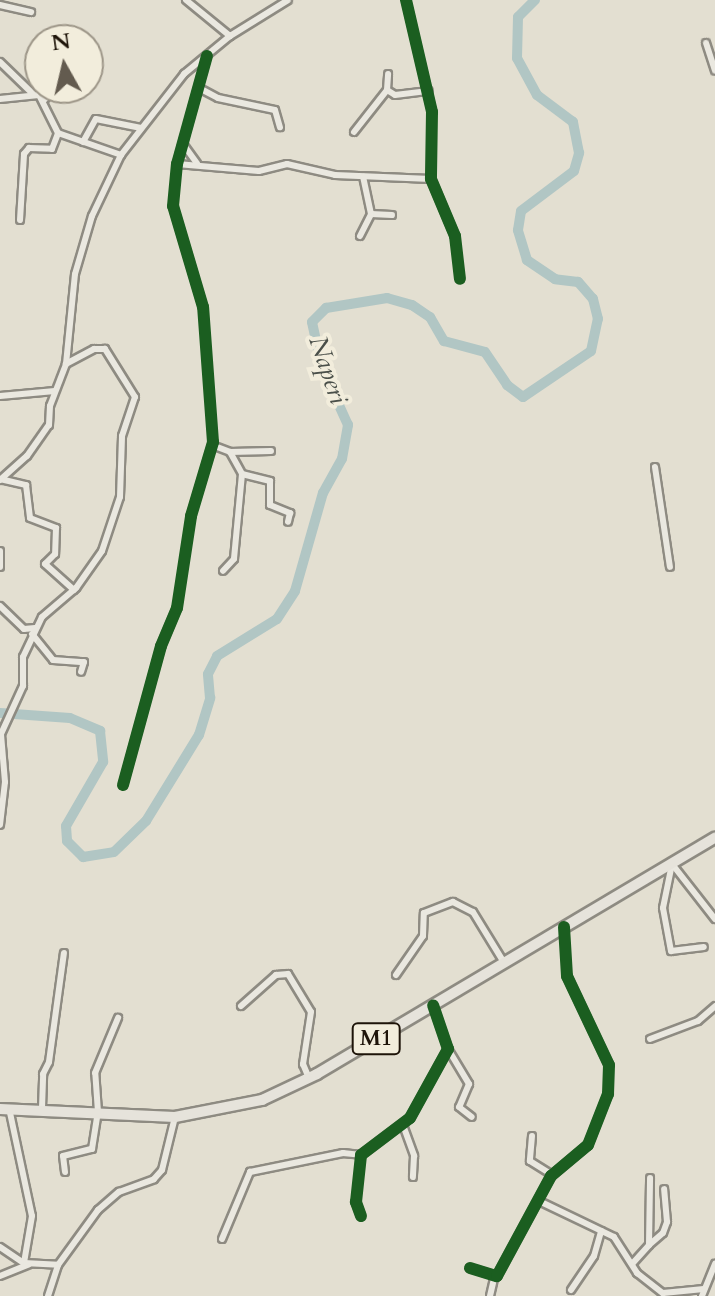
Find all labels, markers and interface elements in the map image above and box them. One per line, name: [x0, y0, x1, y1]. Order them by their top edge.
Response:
north arrow: [24, 24, 104, 104]
text: N: [49, 26, 72, 58]
water label: Naperi: [302, 332, 354, 408]
road number: M1: [350, 1021, 402, 1057]

